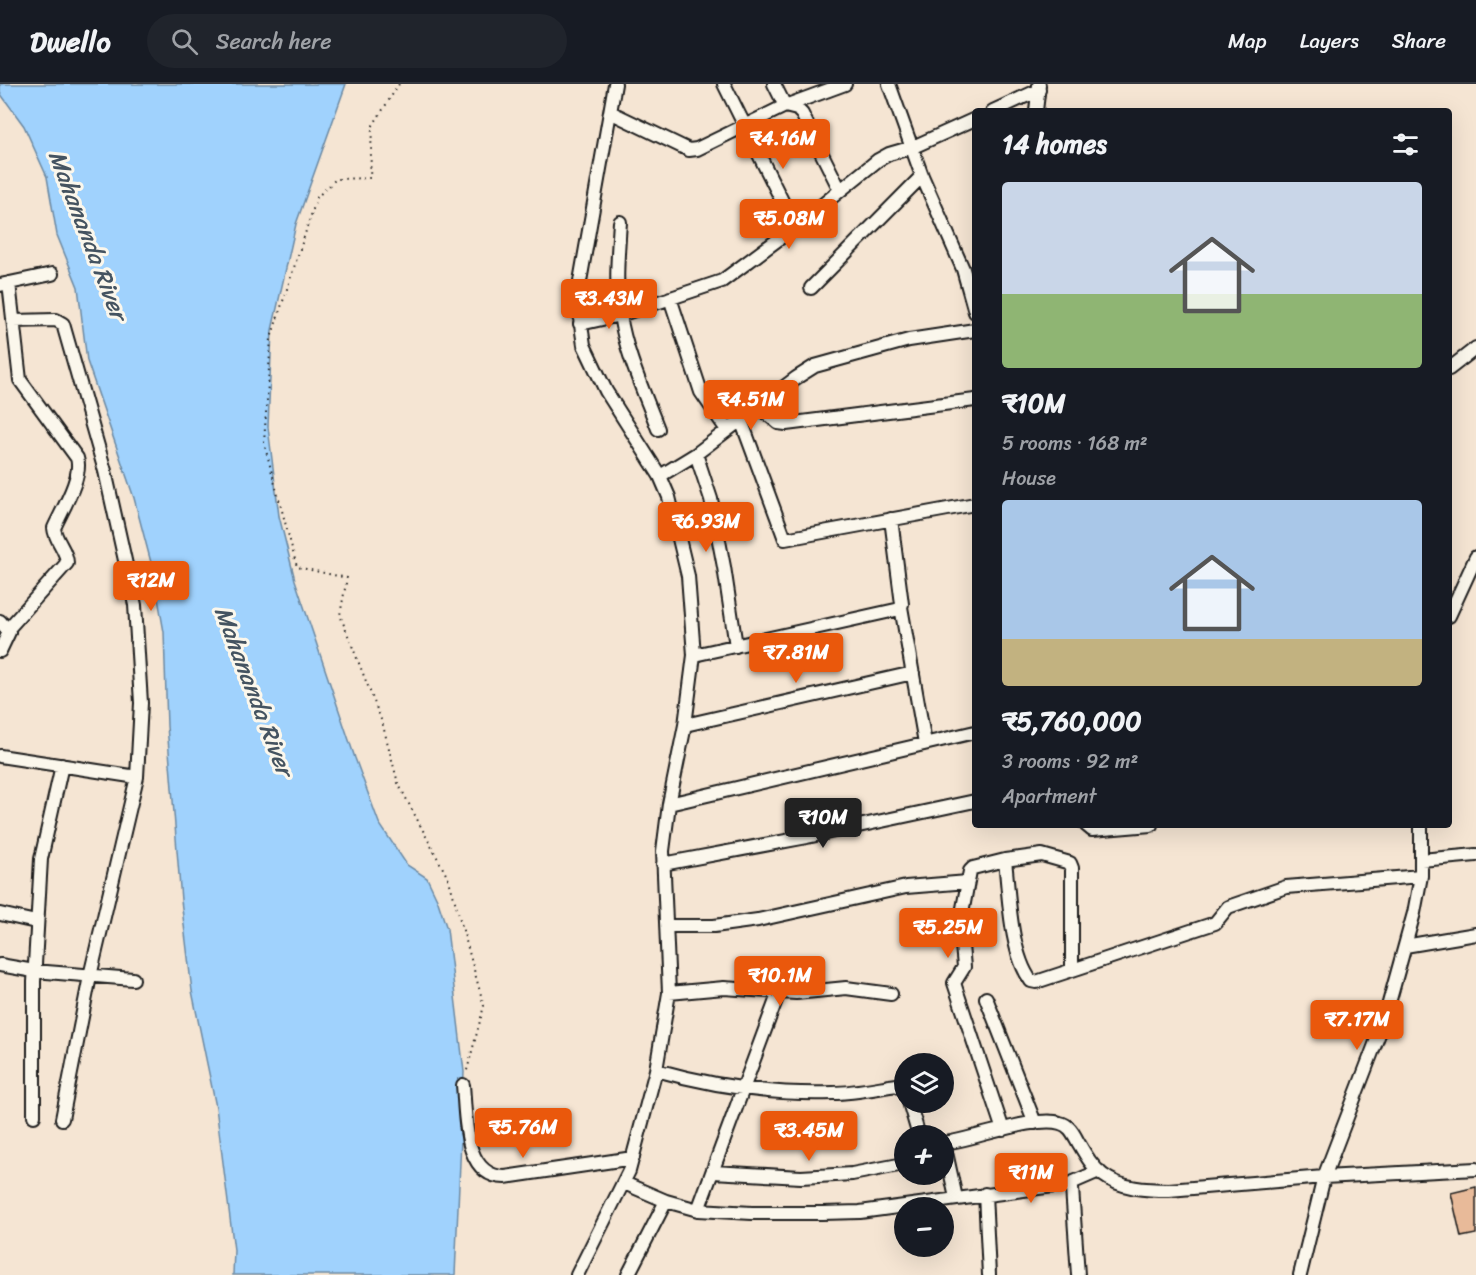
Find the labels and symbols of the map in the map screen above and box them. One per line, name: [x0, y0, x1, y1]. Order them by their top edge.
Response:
pin: ₹4.16M: [734, 119, 832, 170]
water label: Mahananda River: [36, 144, 141, 330]
pin: ₹5.08M: [740, 199, 838, 250]
pin: ₹3.43M: [560, 279, 658, 330]
pin: ₹4.51M: [702, 380, 800, 431]
pin: ₹6.93M: [657, 502, 755, 553]
pin: ₹12M: [115, 561, 187, 612]
water label: Mahananda River: [202, 600, 307, 786]
pin: ₹7.81M: [747, 633, 845, 684]
pin: ₹10M: [787, 798, 859, 849]
pin: ₹5.25M: [899, 908, 997, 959]
pin: ₹10.1M: [731, 956, 829, 1007]
pin: ₹7.17M: [1308, 1000, 1406, 1051]
pin: ₹5.76M: [474, 1108, 572, 1159]
pin: ₹3.45M: [760, 1111, 858, 1162]
pin: ₹11M: [995, 1153, 1067, 1204]

